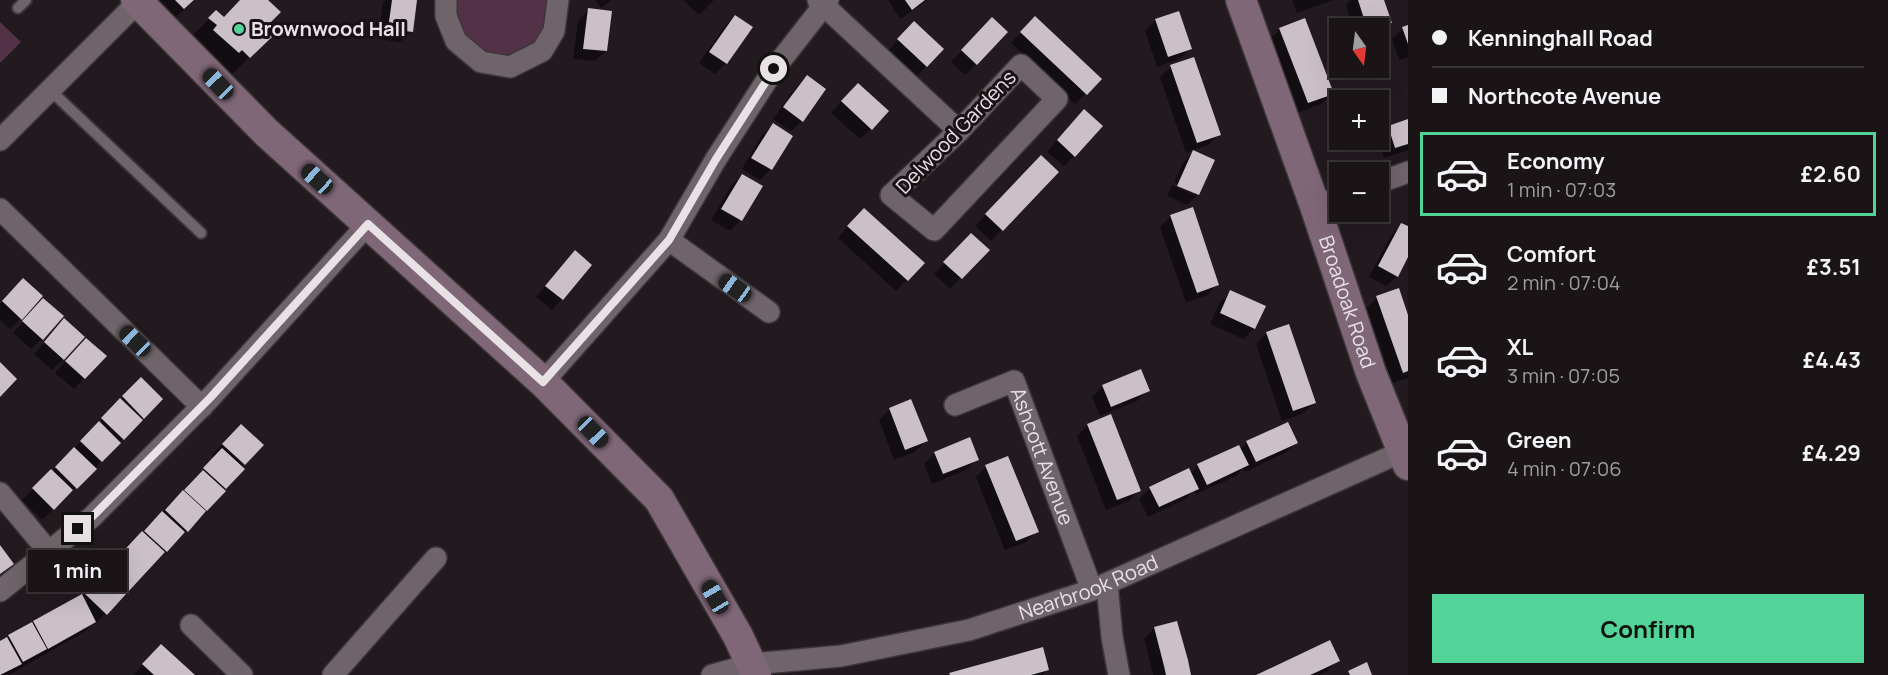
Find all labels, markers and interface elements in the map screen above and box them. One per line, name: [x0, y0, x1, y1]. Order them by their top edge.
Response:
place label: Brownwood Hall: [251, 15, 406, 42]
north arrow: [1329, 18, 1389, 78]
map controls: [1329, 18, 1389, 222]
marker: Brownwood Hall: [232, 22, 246, 36]
text: Kenninghall Road: [1468, 23, 1653, 53]
route start: [760, 55, 787, 82]
street label: Delwood Gardens: [890, 64, 1022, 199]
car: [199, 65, 237, 103]
text: Northcote Avenue: [1468, 81, 1661, 111]
button: +: [1329, 90, 1389, 150]
text: Economy: [1507, 146, 1605, 176]
icon: car: [1435, 147, 1489, 201]
text: £2.60: [1801, 159, 1861, 189]
car: [298, 160, 336, 198]
button: −: [1329, 162, 1389, 222]
text: 1 min · 07:03: [1507, 176, 1616, 203]
street label: Broadoak Road: [1313, 232, 1382, 372]
text: Comfort: [1507, 239, 1596, 269]
icon: car: [1435, 240, 1489, 294]
text: £3.51: [1806, 252, 1861, 282]
text: 2 min · 07:04: [1507, 269, 1621, 296]
car: [715, 270, 755, 306]
car: [116, 322, 154, 360]
text: XL: [1507, 332, 1533, 362]
icon: car: [1435, 333, 1489, 387]
text: £4.43: [1803, 345, 1861, 375]
text: 3 min · 07:05: [1507, 362, 1620, 389]
street label: Ashcott Avenue: [1005, 383, 1081, 529]
car: [574, 413, 612, 451]
text: Green: [1507, 425, 1572, 455]
icon: car: [1435, 426, 1489, 480]
text: £4.29: [1802, 438, 1861, 468]
text: 4 min · 07:06: [1507, 455, 1622, 482]
route end: [64, 515, 91, 542]
street label: Nearbrook Road: [1015, 548, 1162, 626]
callout: 1 min: [28, 550, 128, 592]
text: 1 min: [53, 557, 102, 584]
car: [698, 577, 732, 617]
button: Confirm: [1432, 594, 1864, 663]

